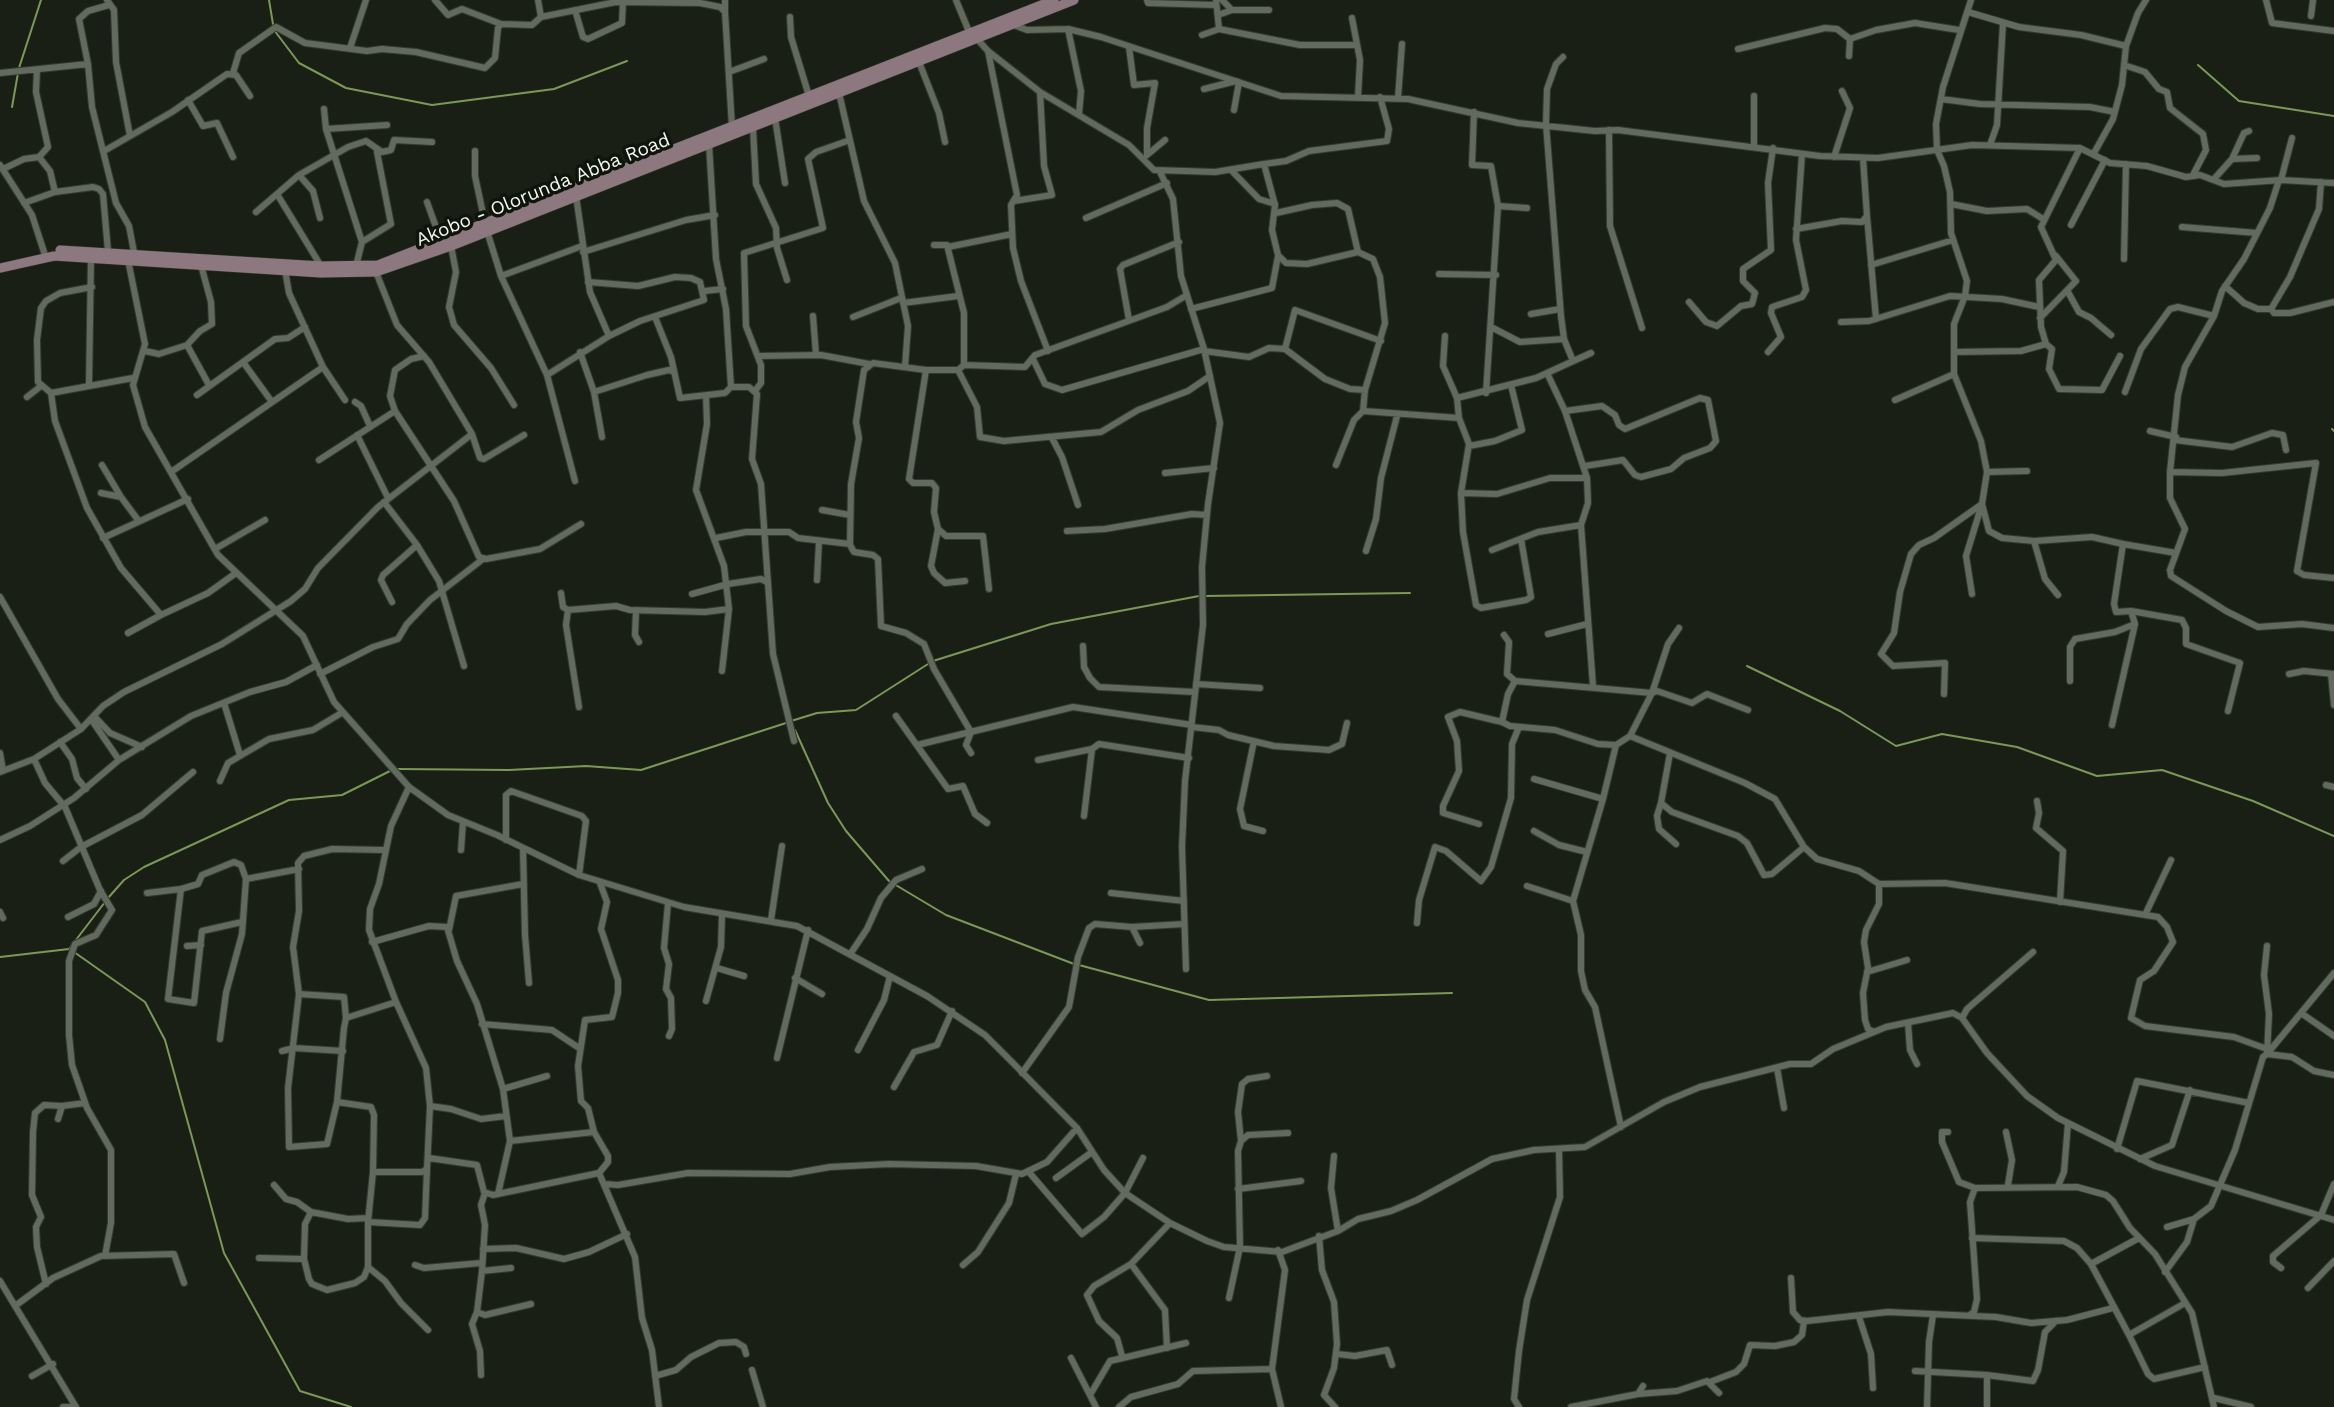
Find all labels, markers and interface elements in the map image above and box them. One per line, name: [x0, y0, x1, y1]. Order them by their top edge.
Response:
street label: Akobo - Olorunda Abba Road: [413, 128, 673, 252]

